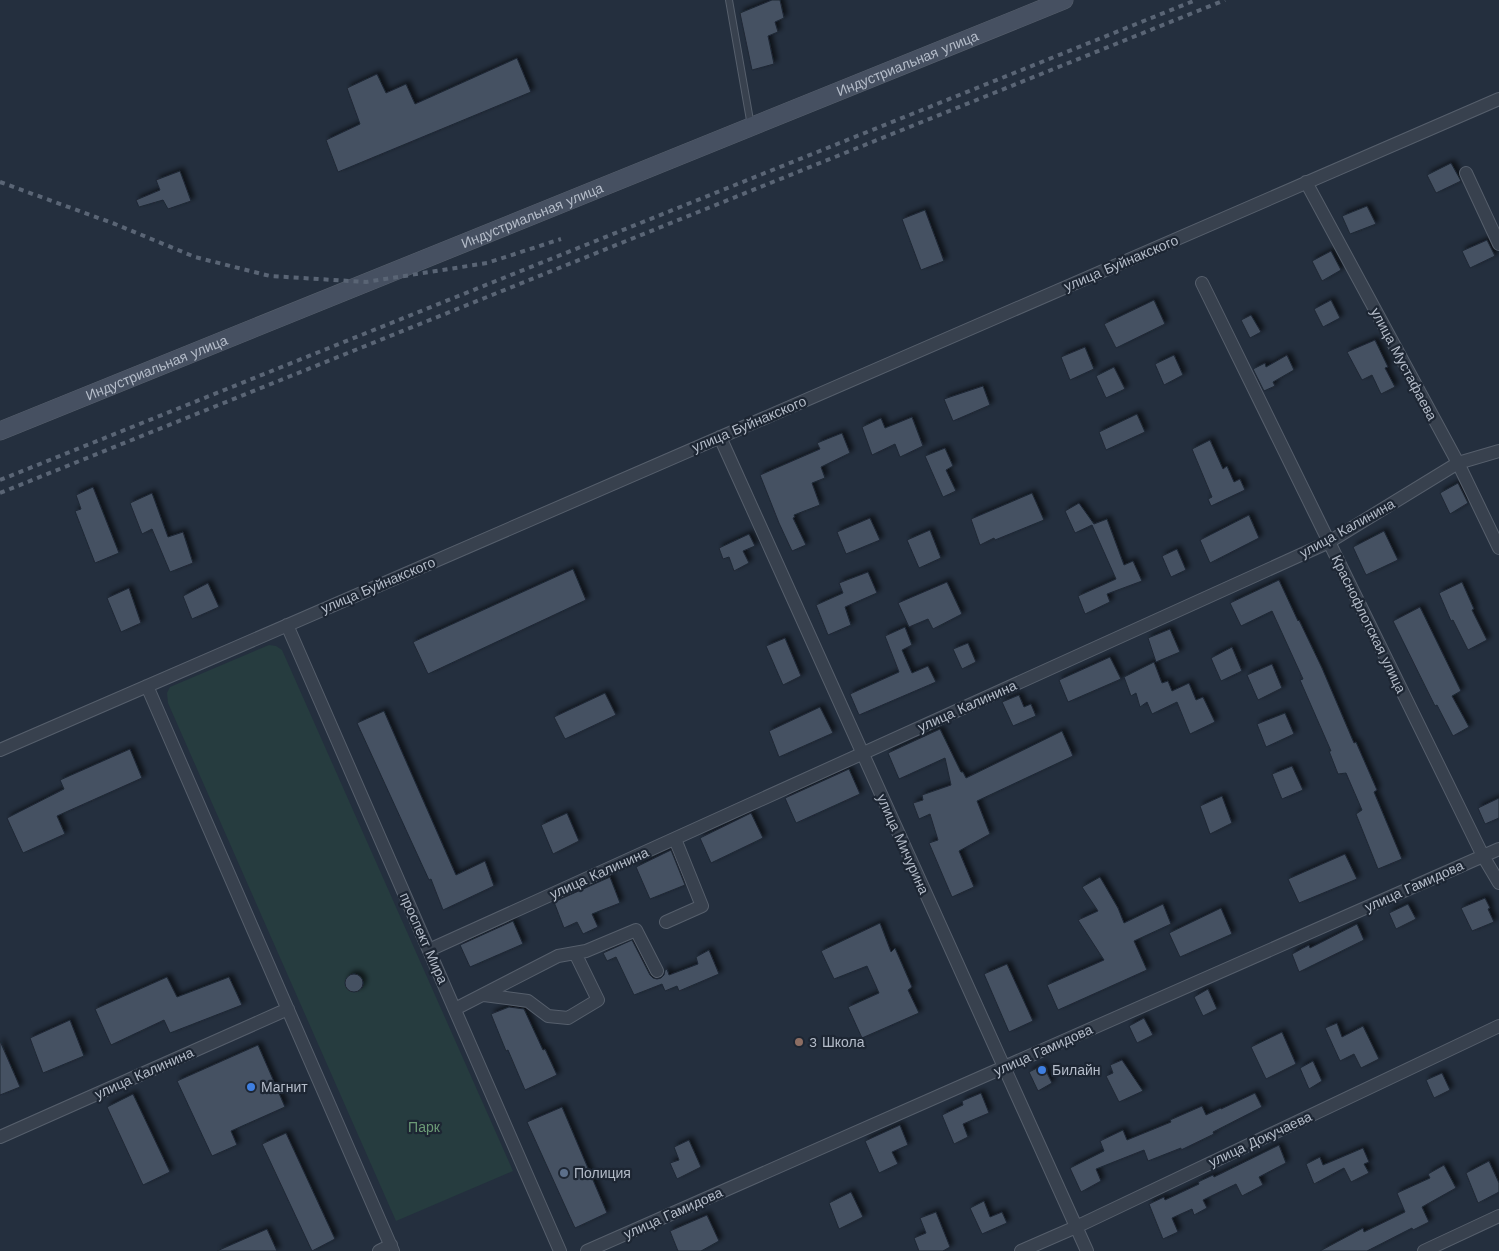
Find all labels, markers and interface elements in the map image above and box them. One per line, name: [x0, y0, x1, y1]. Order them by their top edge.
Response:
street label: Индустриальная улица: [834, 27, 981, 99]
street label: Индустриальная улица: [459, 180, 605, 251]
street label: улица Буйнакского: [1062, 232, 1181, 294]
street label: улица Мустафаева: [1368, 305, 1441, 423]
street label: Индустриальная улица: [83, 332, 230, 403]
street label: улица Буйнакского: [690, 393, 809, 455]
street label: улица Калинина: [1297, 495, 1398, 561]
street label: Краснофлотская улица: [1329, 552, 1410, 696]
street label: улица Буйнакского: [319, 554, 438, 616]
street label: улица Калинина: [915, 677, 1019, 735]
street label: улица Мичурина: [874, 791, 932, 897]
street label: улица Калинина: [547, 844, 651, 902]
street label: улица Гамидова: [1362, 857, 1466, 915]
street label: проспект Мира: [397, 890, 451, 986]
street label: улица Гамидова: [991, 1021, 1095, 1079]
place label: 3 Школа: [809, 1034, 865, 1050]
marker: 3 Школа: [793, 1036, 805, 1048]
street label: улица Калинина: [92, 1044, 196, 1102]
place label: Билайн: [1052, 1062, 1101, 1078]
marker: Билайн: [1036, 1064, 1048, 1076]
place label: Магнит: [261, 1079, 308, 1095]
marker: Магнит: [245, 1081, 257, 1093]
street label: улица Докучаева: [1206, 1108, 1314, 1170]
park label: Парк: [408, 1119, 441, 1135]
place label: Полиция: [574, 1165, 631, 1181]
marker: Полиция: [558, 1167, 570, 1179]
street label: улица Гамидова: [621, 1184, 725, 1242]

